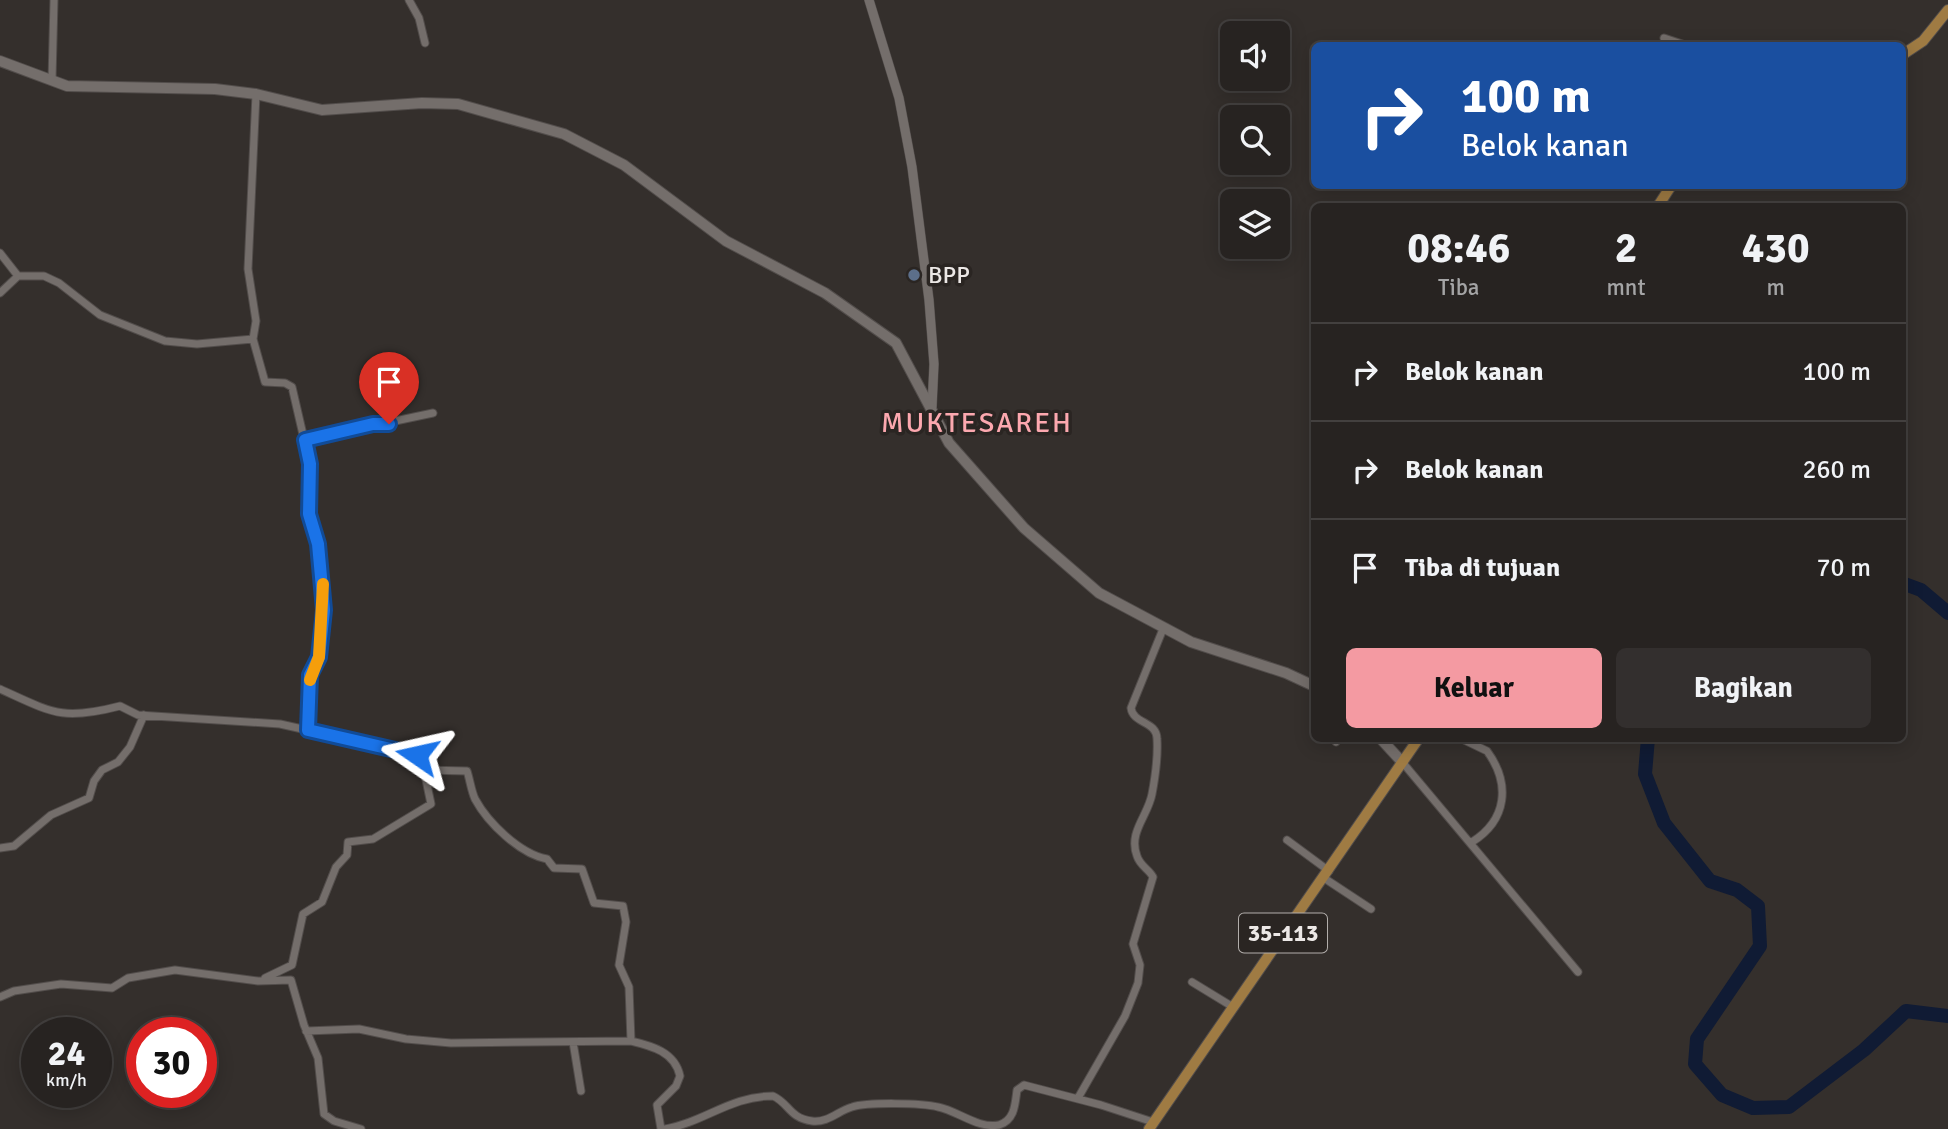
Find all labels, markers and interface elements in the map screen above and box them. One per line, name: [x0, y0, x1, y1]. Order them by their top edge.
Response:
map controls: [1220, 21, 1290, 259]
button: sound: [1220, 21, 1290, 91]
text: 100 m: [1461, 66, 1591, 126]
icon: right: [1346, 70, 1437, 161]
button: search: [1220, 105, 1290, 175]
text: Belok kanan: [1461, 126, 1629, 165]
button: layers: [1220, 189, 1290, 259]
text: 08:46: [1407, 223, 1510, 274]
text: 2: [1615, 223, 1637, 274]
text: 430: [1742, 223, 1810, 274]
place label: BPP: [928, 260, 970, 290]
marker: BPP: [906, 267, 922, 283]
text: Tiba: [1438, 273, 1479, 302]
text: mnt: [1607, 273, 1645, 302]
text: m: [1767, 273, 1785, 302]
pin: [359, 352, 419, 424]
icon: right: [1346, 353, 1384, 391]
text: Belok kanan: [1405, 356, 1543, 388]
text: 100 m: [1802, 356, 1871, 388]
icon: arrive: [370, 363, 408, 401]
district label: MUKTESAREH: [881, 406, 1073, 440]
icon: right: [1346, 451, 1384, 489]
text: Belok kanan: [1405, 454, 1543, 486]
text: 260 m: [1802, 454, 1871, 486]
icon: arrive: [1346, 549, 1384, 587]
text: Tiba di tujuan: [1405, 552, 1560, 584]
text: 70 m: [1816, 552, 1871, 584]
button: Keluar: [1346, 648, 1602, 728]
button: Bagikan: [1616, 648, 1871, 728]
position arrow: [380, 718, 454, 792]
road number: 35-113: [1239, 914, 1327, 952]
speed limit sign: 30: [126, 1017, 217, 1108]
text: 24: [48, 1032, 85, 1075]
text: km/h: [46, 1069, 87, 1091]

